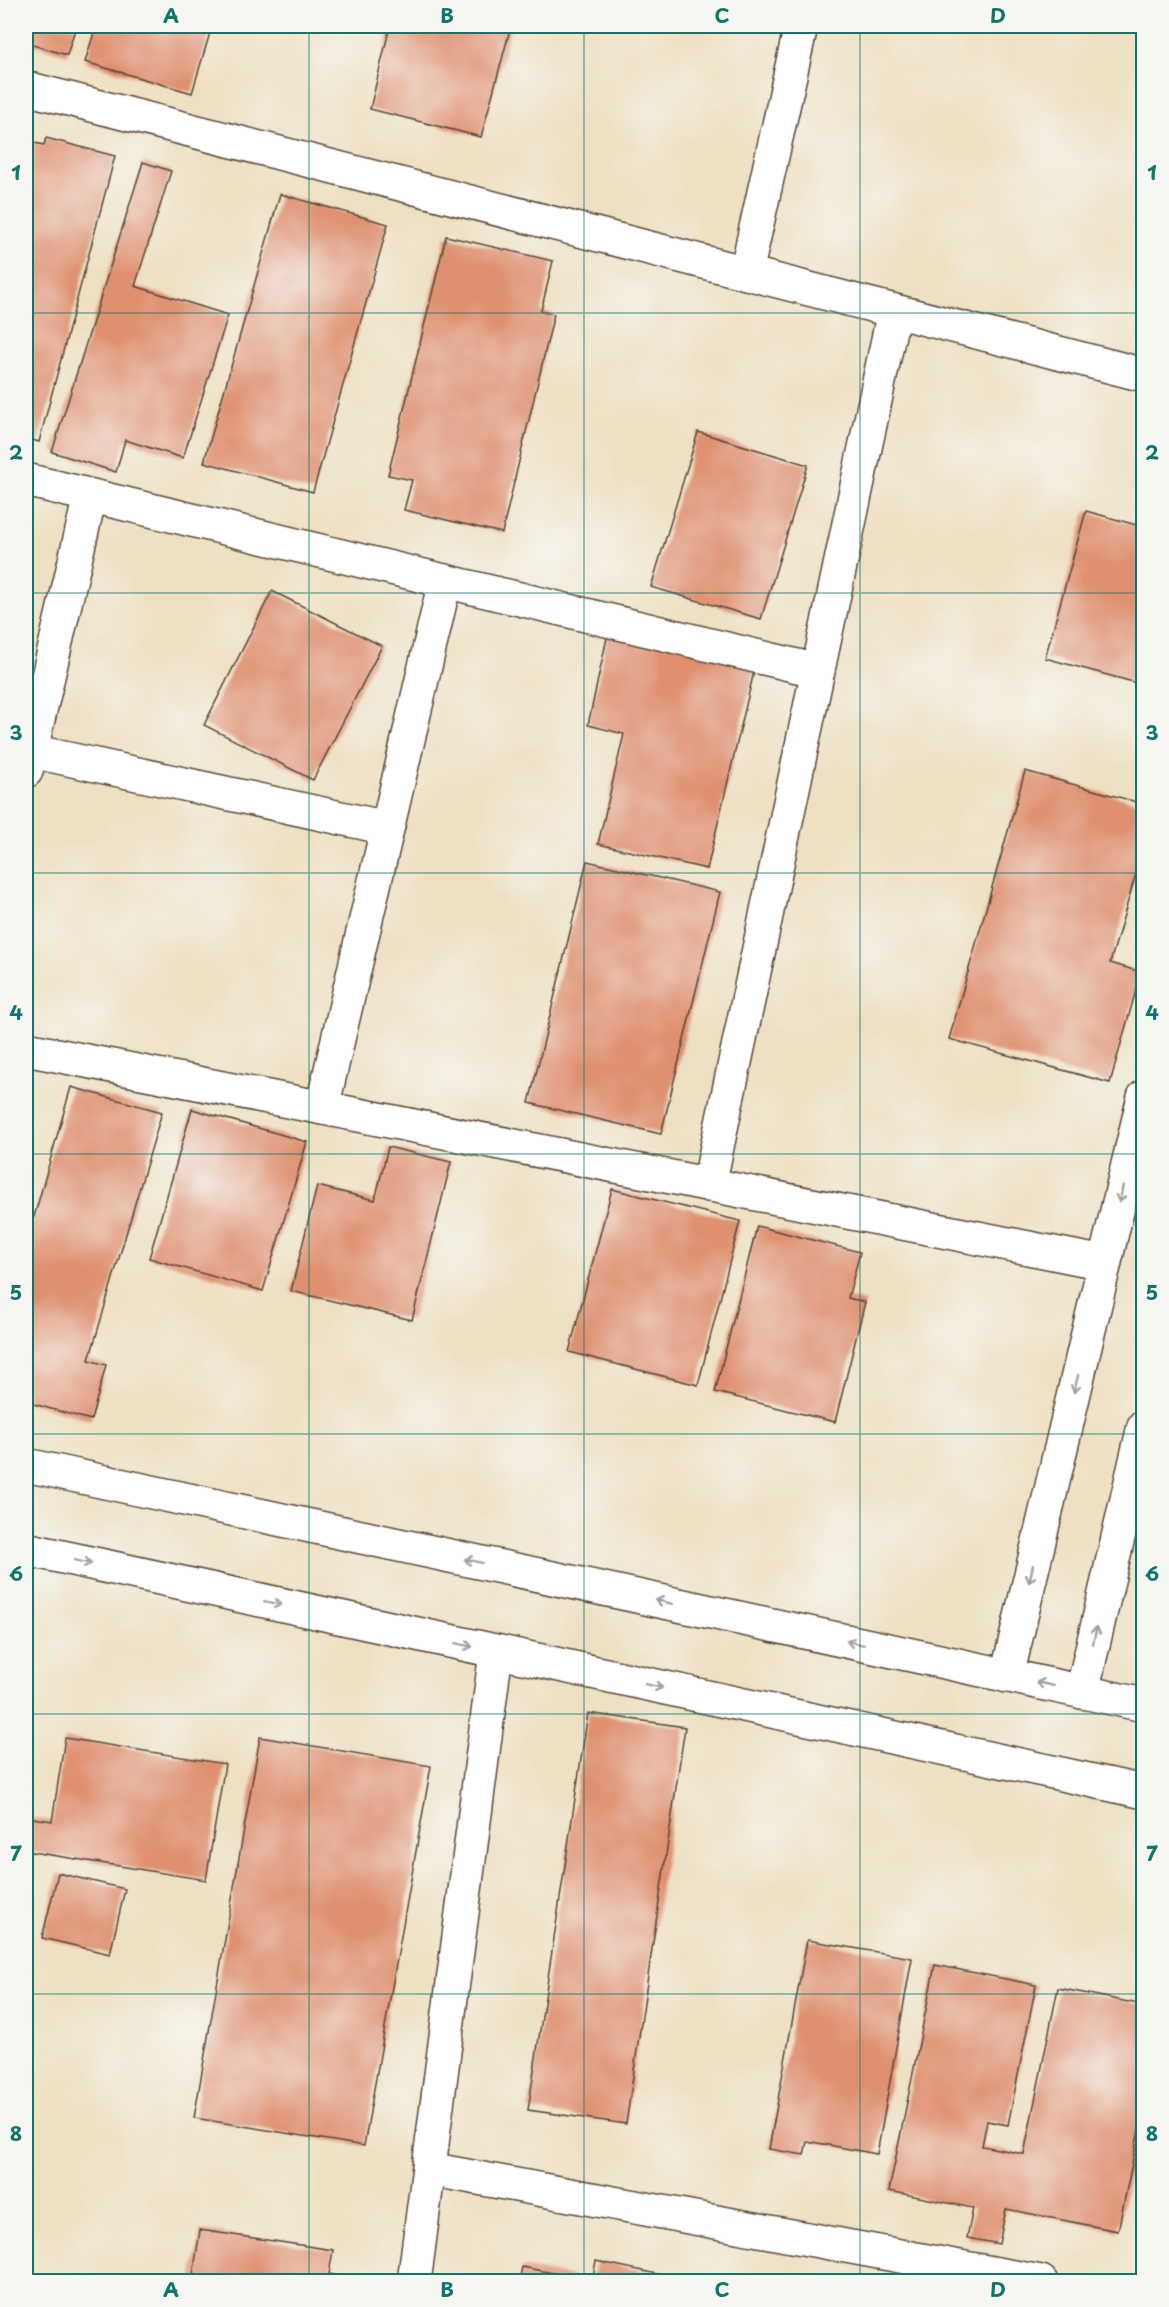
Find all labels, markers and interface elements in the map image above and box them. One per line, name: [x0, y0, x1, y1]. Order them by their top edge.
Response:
text: A: [163, 0, 179, 30]
text: B: [440, 0, 454, 30]
text: C: [714, 0, 730, 30]
text: D: [990, 0, 1006, 30]
text: 1: [11, 157, 21, 187]
text: 1: [1147, 157, 1157, 187]
text: 2: [9, 437, 23, 467]
text: 2: [1145, 437, 1159, 467]
text: 3: [9, 717, 23, 747]
text: 3: [1145, 717, 1159, 747]
text: 4: [9, 997, 23, 1027]
text: 4: [1145, 997, 1159, 1027]
one-way arrow: [1114, 1185, 1126, 1204]
text: 5: [10, 1277, 22, 1307]
text: 5: [1146, 1277, 1158, 1307]
one-way arrow: [1069, 1374, 1081, 1393]
one-way arrow: [464, 1555, 484, 1566]
one-way arrow: [72, 1557, 92, 1568]
text: 6: [9, 1558, 23, 1588]
text: 6: [1145, 1558, 1159, 1588]
one-way arrow: [1025, 1564, 1037, 1583]
one-way arrow: [655, 1596, 674, 1607]
one-way arrow: [263, 1598, 282, 1609]
one-way arrow: [1089, 1626, 1101, 1645]
one-way arrow: [845, 1637, 865, 1648]
one-way arrow: [454, 1639, 473, 1651]
one-way arrow: [1036, 1678, 1056, 1689]
one-way arrow: [644, 1681, 664, 1692]
text: 7: [10, 1838, 22, 1868]
text: 7: [1146, 1838, 1158, 1868]
text: 8: [10, 2118, 22, 2148]
text: 8: [1146, 2118, 1158, 2148]
text: A: [163, 2274, 179, 2304]
text: B: [440, 2274, 454, 2304]
text: C: [714, 2274, 730, 2304]
text: D: [990, 2274, 1006, 2304]

